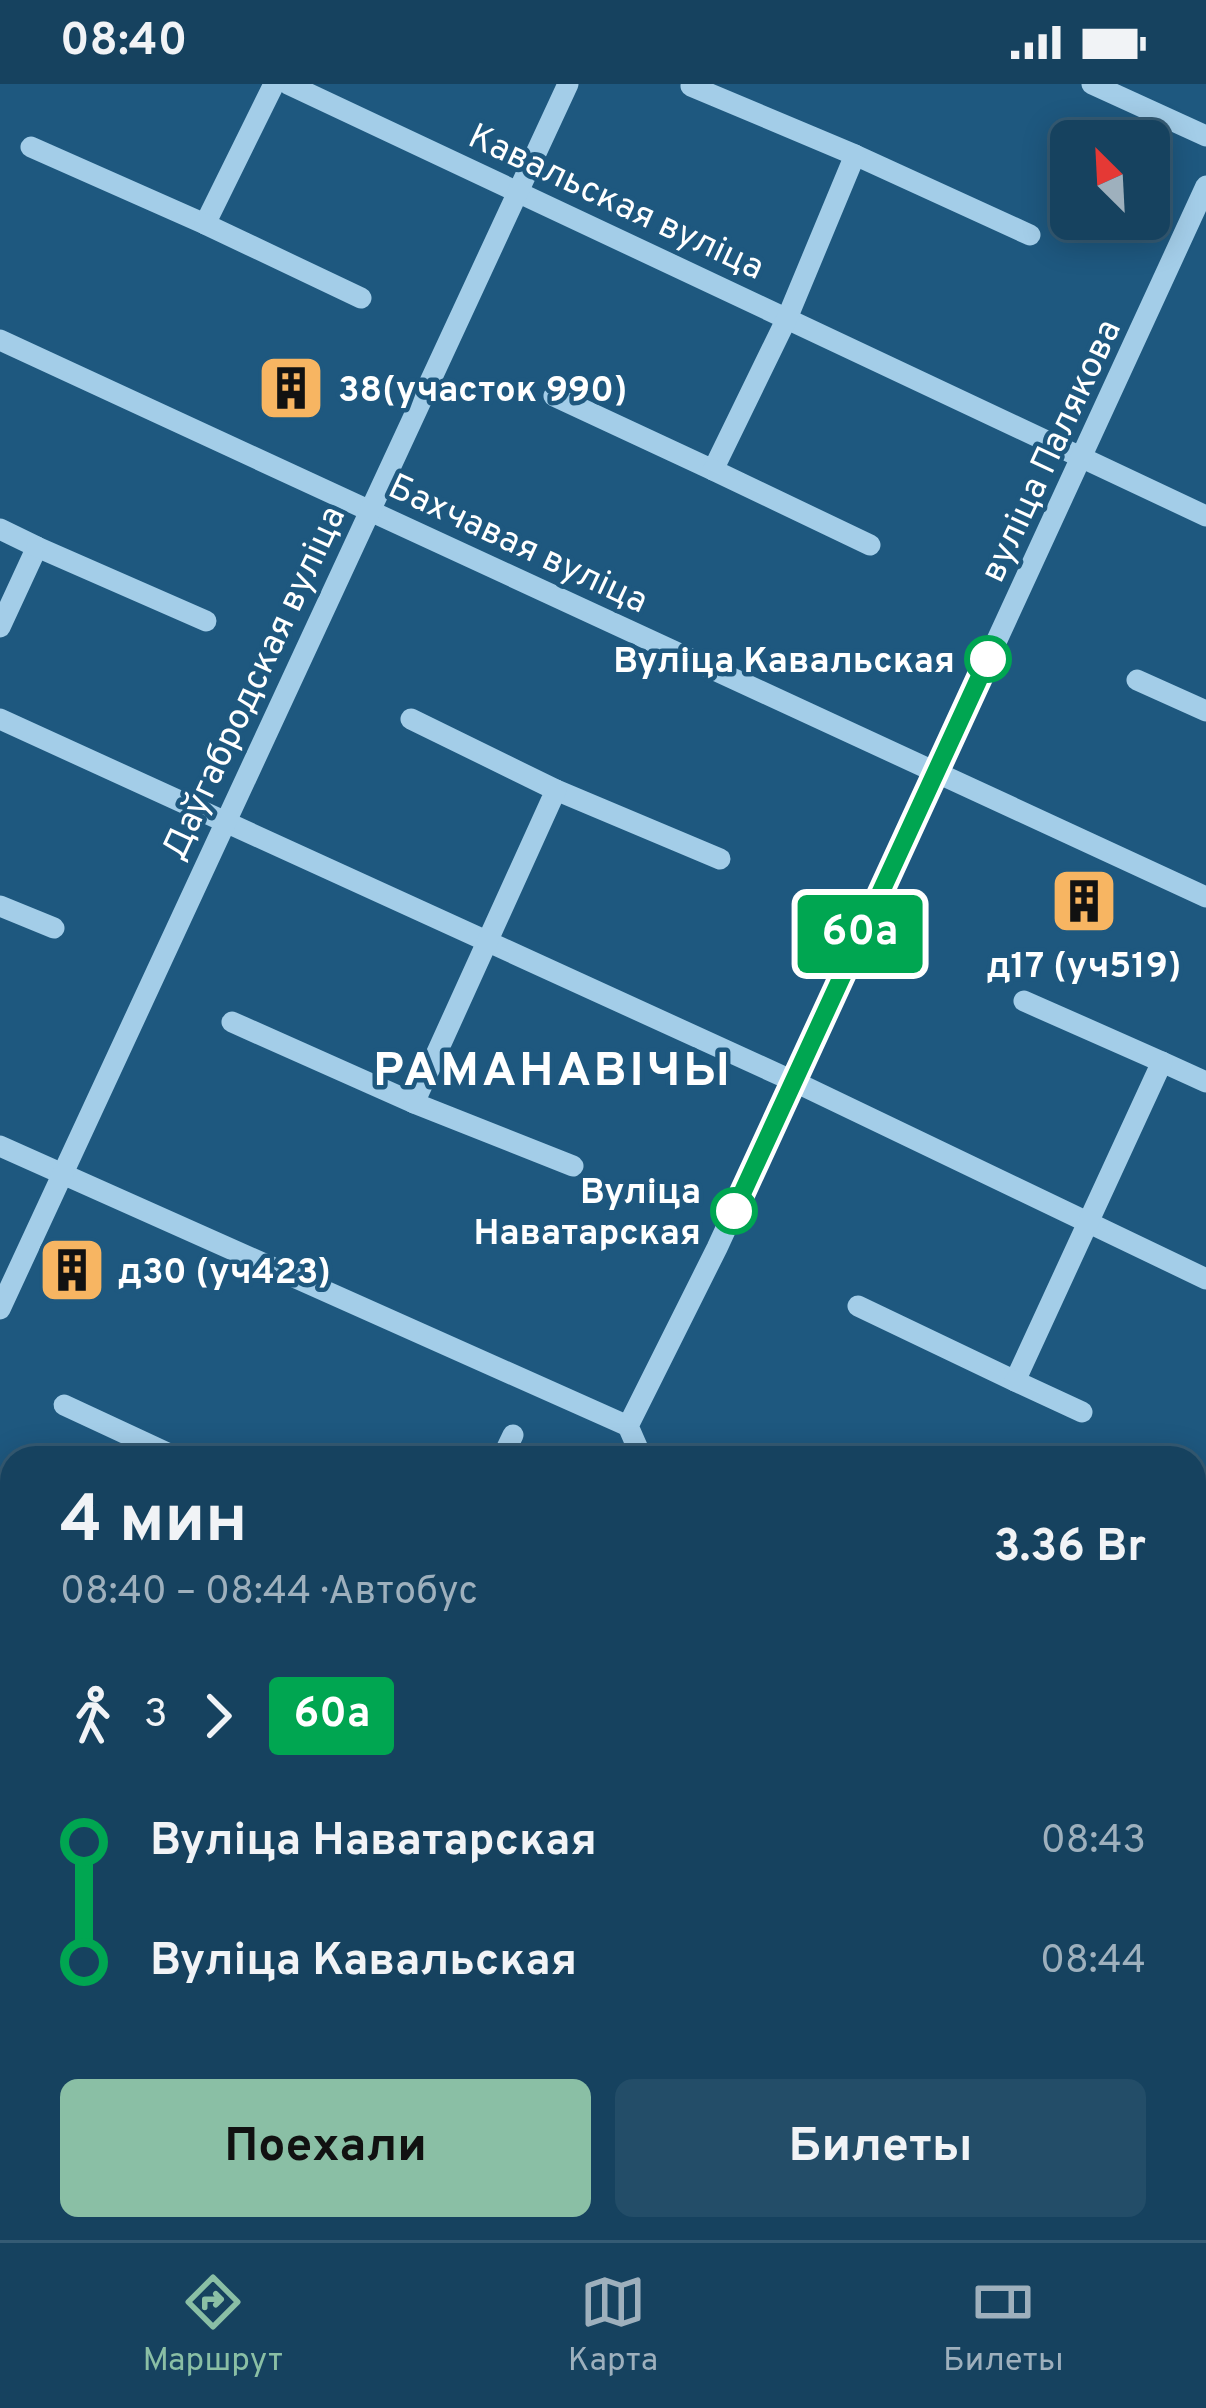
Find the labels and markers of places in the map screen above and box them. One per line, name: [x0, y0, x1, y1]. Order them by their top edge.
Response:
building icon: 38(участок 990): [256, 353, 326, 423]
place label: 38(участок 990): [338, 369, 627, 415]
marker: Вуліца Кавальская: [966, 637, 1010, 681]
place label: Вуліца Кавальская: [613, 640, 955, 686]
building icon: д17 (уч519): [1049, 866, 1119, 936]
place label: д17 (уч519): [987, 945, 1181, 991]
place label: Вуліца Наватарская: [473, 1171, 701, 1258]
marker: Вуліца Наватарская: [712, 1189, 756, 1233]
building icon: д30 (уч423): [37, 1235, 107, 1305]
place label: д30 (уч423): [118, 1251, 331, 1297]

